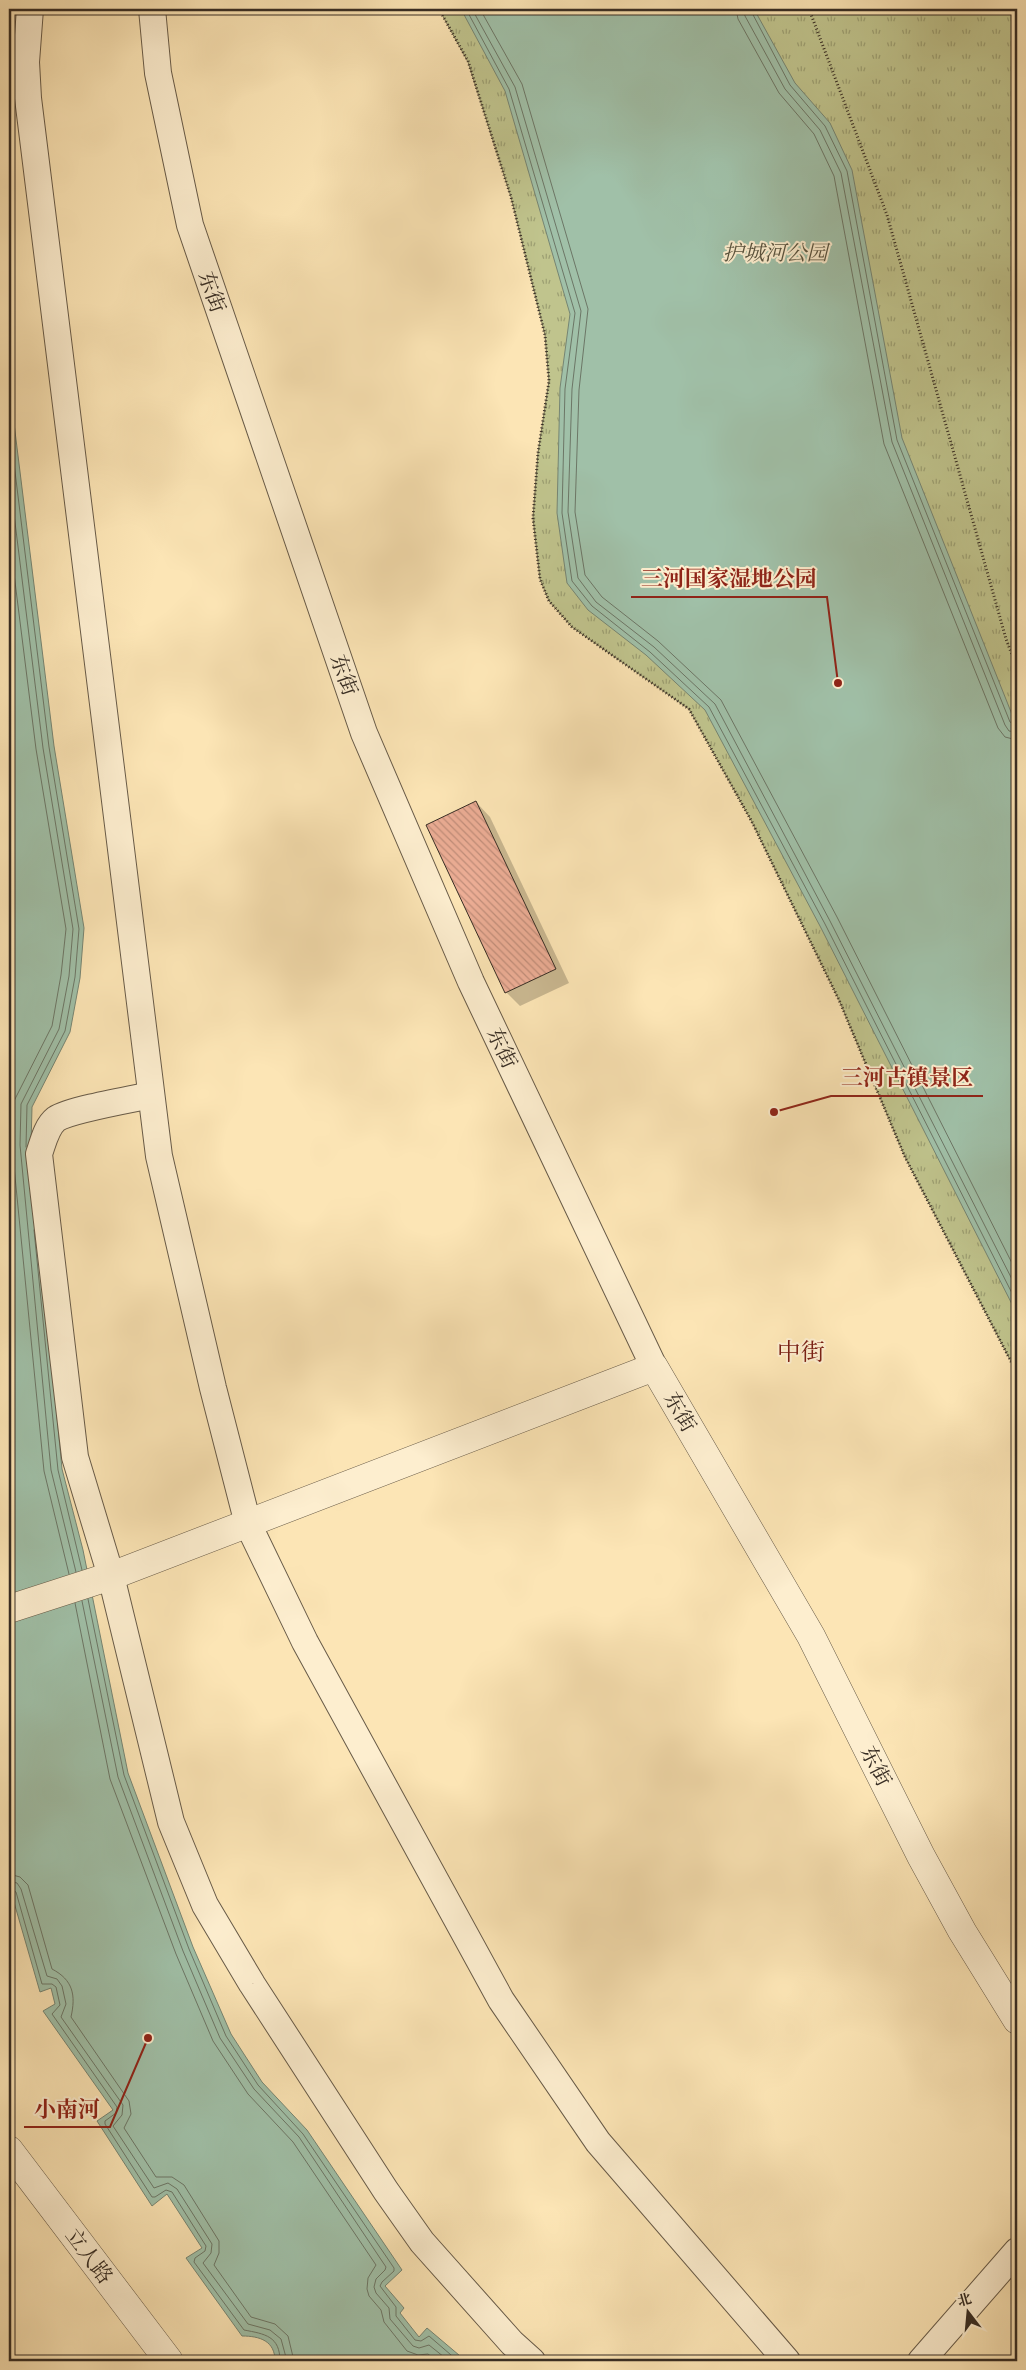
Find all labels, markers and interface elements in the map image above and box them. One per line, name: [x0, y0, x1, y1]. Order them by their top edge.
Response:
park label: 护城河公园: [723, 239, 830, 268]
street label: 东街: [191, 268, 232, 317]
callout: 三河国家湿地公园: [631, 560, 827, 597]
text: 三河国家湿地公园: [641, 564, 817, 594]
street label: 东街: [323, 651, 364, 700]
street label: 东街: [480, 1023, 524, 1073]
callout: 三河古镇景区: [831, 1059, 983, 1096]
text: 三河古镇景区: [841, 1063, 973, 1093]
district label: 中街: [777, 1336, 825, 1369]
street label: 东街: [657, 1387, 703, 1438]
street label: 东街: [853, 1741, 898, 1792]
callout: 小南河: [24, 2090, 110, 2127]
text: 小南河: [34, 2095, 100, 2125]
street label: 立人路: [58, 2222, 119, 2290]
north arrow: [944, 2288, 994, 2338]
text: 北: [955, 2289, 974, 2311]

